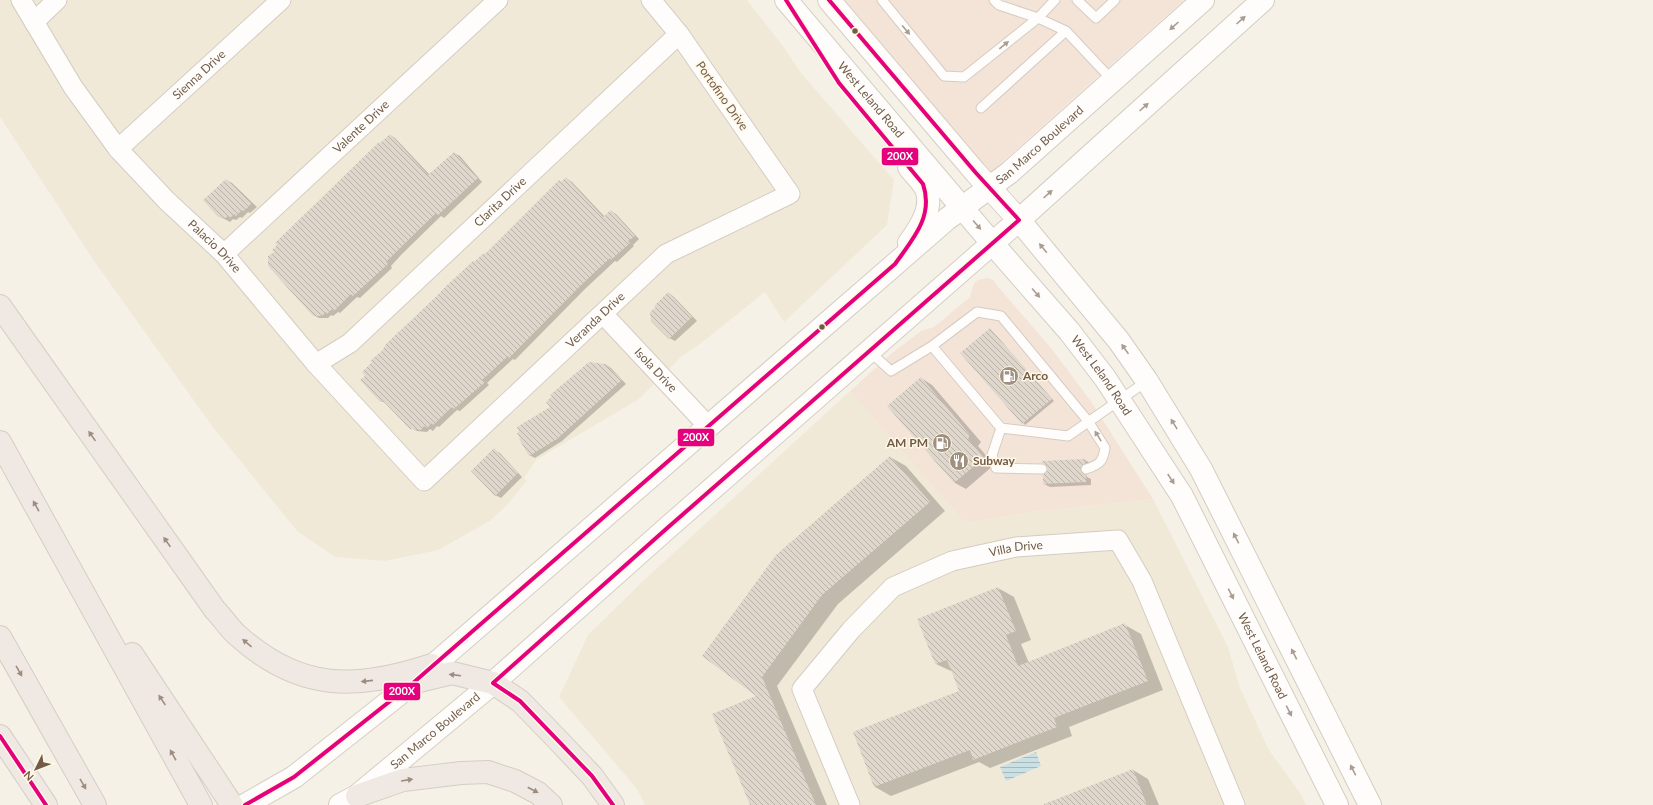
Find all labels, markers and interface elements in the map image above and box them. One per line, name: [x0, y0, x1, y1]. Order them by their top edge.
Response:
one-way arrow: [1236, 15, 1246, 24]
one-way arrow: [1169, 21, 1179, 31]
one-way arrow: [902, 25, 911, 35]
unlabelled marker: [850, 26, 860, 36]
one-way arrow: [998, 41, 1009, 50]
street label: Sienna Drive: [169, 46, 229, 102]
street label: Portofino Drive: [693, 58, 752, 133]
street label: West Leland Road: [835, 59, 907, 141]
street label: Valente Drive: [330, 97, 392, 156]
street label: San Marco Boulevard: [993, 102, 1086, 187]
one-way arrow: [1139, 102, 1149, 111]
line badge: 200X: [881, 147, 919, 166]
text: 200X: [887, 149, 914, 162]
street label: Clarita Drive: [471, 173, 529, 230]
one-way arrow: [1042, 189, 1053, 198]
street label: Palacio Drive: [185, 216, 244, 276]
one-way arrow: [972, 220, 981, 231]
one-way arrow: [1038, 242, 1047, 253]
one-way arrow: [1031, 288, 1040, 299]
street label: Veranda Drive: [563, 289, 628, 351]
unlabelled marker: [817, 322, 827, 332]
street label: West Leland Road: [1068, 332, 1135, 418]
street label: Isola Drive: [631, 344, 681, 395]
one-way arrow: [1121, 344, 1129, 354]
fuel station icon: Arco: [998, 365, 1020, 387]
place label: Arco: [1022, 368, 1048, 383]
one-way arrow: [1170, 418, 1177, 430]
line badge: 200X: [677, 428, 715, 447]
one-way arrow: [88, 430, 96, 441]
text: 200X: [683, 430, 710, 443]
one-way arrow: [1094, 430, 1101, 442]
fuel station icon: AM PM: [931, 432, 953, 454]
place label: AM PM: [886, 435, 928, 450]
restaurant icon: Subway: [948, 450, 970, 472]
place label: Subway: [973, 453, 1015, 468]
one-way arrow: [1167, 474, 1175, 484]
one-way arrow: [32, 500, 39, 512]
one-way arrow: [1233, 532, 1239, 544]
one-way arrow: [163, 536, 171, 547]
street label: Villa Drive: [987, 537, 1043, 560]
one-way arrow: [1228, 589, 1234, 600]
street label: West Leland Road: [1235, 610, 1291, 701]
one-way arrow: [242, 639, 253, 648]
one-way arrow: [1291, 648, 1298, 660]
one-way arrow: [16, 665, 23, 677]
one-way arrow: [449, 672, 462, 678]
one-way arrow: [361, 677, 373, 684]
line badge: 200X: [383, 682, 421, 701]
text: 200X: [389, 684, 416, 697]
street label: San Marco Boulevard: [387, 689, 483, 772]
one-way arrow: [159, 694, 166, 706]
one-way arrow: [1286, 705, 1293, 716]
north arrow: [16, 749, 56, 789]
one-way arrow: [169, 749, 176, 761]
one-way arrow: [1350, 764, 1356, 776]
text: N: [21, 769, 36, 784]
one-way arrow: [401, 777, 413, 783]
one-way arrow: [80, 778, 87, 790]
one-way arrow: [527, 787, 539, 794]

